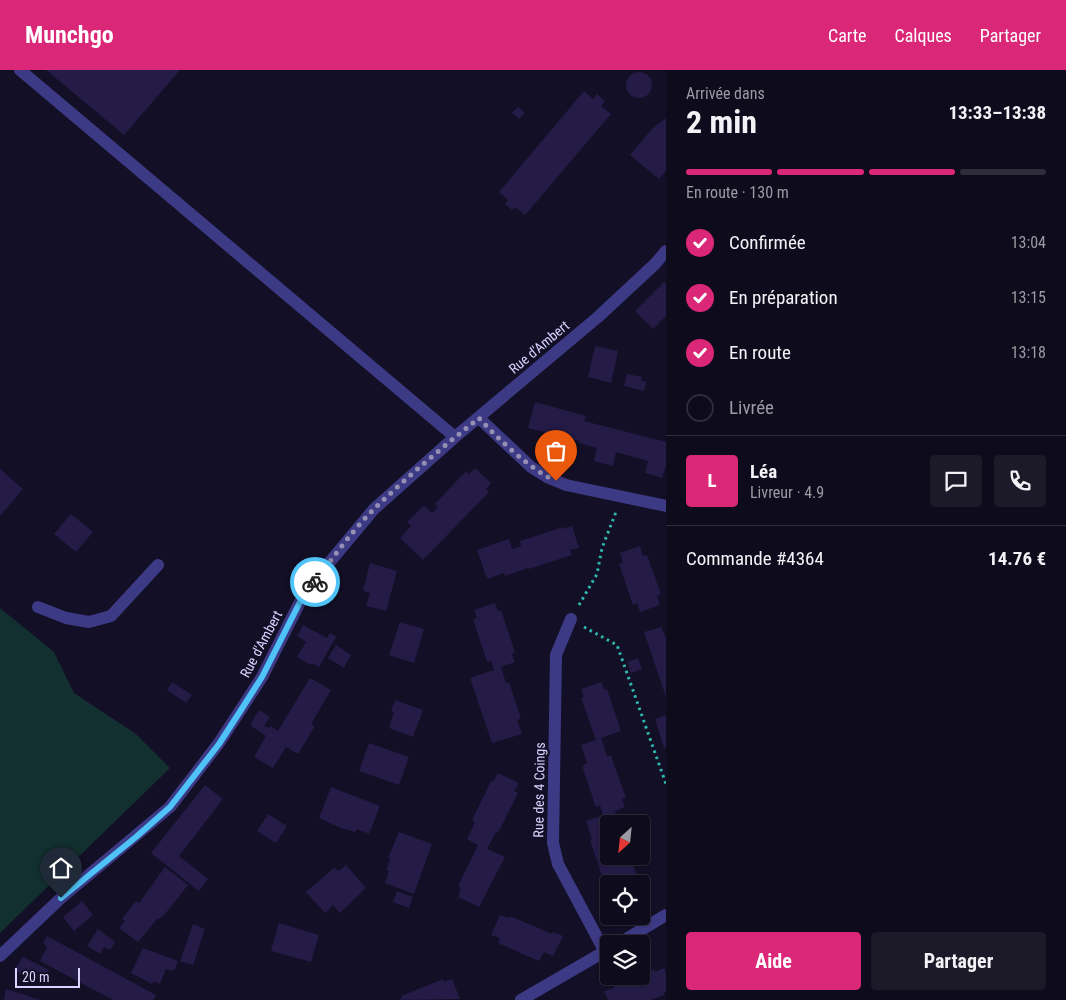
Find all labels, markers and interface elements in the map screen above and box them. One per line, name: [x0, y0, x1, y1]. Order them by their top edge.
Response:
text: Munchgo: [25, 21, 114, 49]
text: Carte: [828, 25, 867, 46]
text: Calques: [895, 25, 952, 46]
text: Partager: [980, 25, 1041, 46]
text: Arrivée dans: [686, 84, 765, 103]
text: 13:33–13:38: [948, 101, 1046, 124]
text: 2 min: [686, 103, 757, 141]
text: En route · 130 m: [686, 183, 789, 202]
icon: check: [686, 229, 714, 257]
text: Confirmée: [729, 231, 806, 254]
text: 13:04: [1011, 233, 1046, 252]
icon: check: [686, 284, 714, 312]
text: En préparation: [729, 286, 838, 309]
text: 13:15: [1011, 288, 1046, 307]
street label: Rue d'Ambert: [506, 317, 572, 377]
icon: check: [686, 339, 714, 367]
text: En route: [729, 341, 791, 364]
text: 13:18: [1011, 343, 1046, 362]
text: Livrée: [729, 396, 774, 419]
pin: [535, 430, 577, 481]
icon: bag: [542, 437, 570, 465]
button: chat: [930, 455, 982, 507]
button: phone: [994, 455, 1046, 507]
text: Léa: [750, 460, 777, 483]
text: L: [707, 469, 717, 492]
text: Livreur · 4.9: [750, 483, 824, 502]
text: Commande #4364: [686, 547, 824, 570]
text: 14.76 €: [988, 547, 1046, 570]
courier: [290, 557, 340, 607]
icon: bike: [301, 568, 329, 596]
street label: Rue d'Ambert: [237, 608, 285, 680]
street label: Rue des 4 Coings: [530, 742, 548, 838]
north arrow: [600, 815, 650, 865]
map controls: [600, 815, 650, 985]
pin: [40, 847, 82, 898]
icon: home: [47, 854, 75, 882]
button: locate: [600, 875, 650, 925]
button: Aide: [686, 932, 861, 990]
button: Partager: [871, 932, 1046, 990]
button: layers: [600, 935, 650, 985]
scale bar: [15, 965, 80, 988]
text: 20 m: [22, 969, 50, 985]

